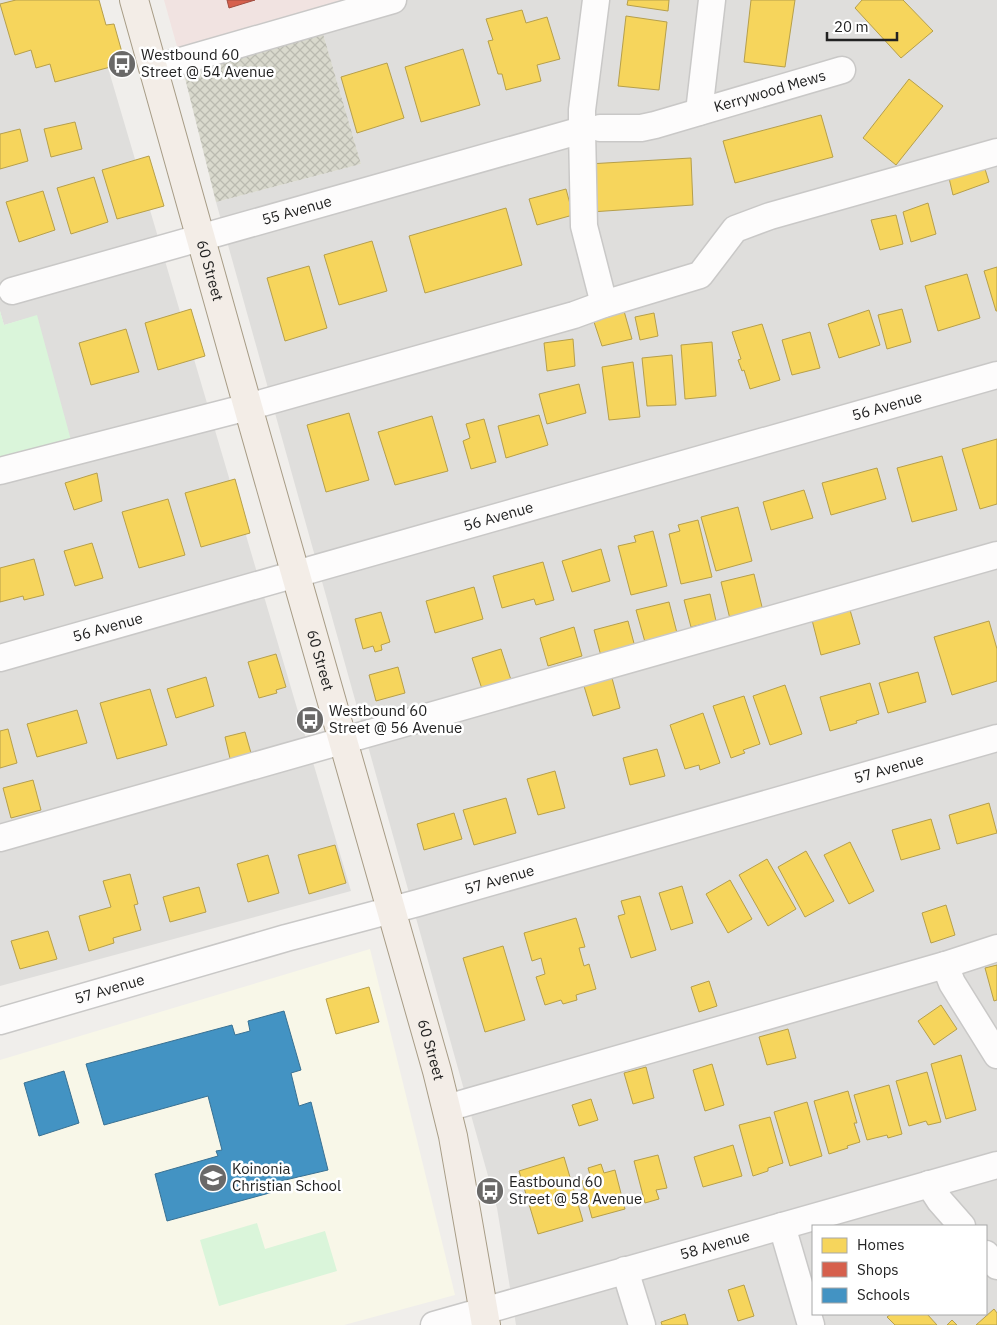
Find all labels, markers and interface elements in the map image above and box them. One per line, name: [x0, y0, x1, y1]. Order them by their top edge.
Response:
scale bar: [827, 10, 897, 42]
text: 20 m: [834, 17, 869, 36]
place label: Westbound 60 Street @ 54 Avenue: [141, 45, 274, 81]
bus stop icon: Westbound 60 Street @ 54 Avenue: [107, 49, 137, 79]
street label: Kerrywood Mews: [711, 65, 828, 116]
street label: 55 Avenue: [260, 191, 334, 229]
street label: 60 Street: [193, 238, 228, 303]
street label: 56 Avenue: [850, 387, 924, 425]
street label: 56 Avenue: [461, 497, 535, 535]
street label: 56 Avenue: [71, 608, 145, 646]
street label: 60 Street: [303, 627, 338, 693]
place label: Westbound 60 Street @ 56 Avenue: [329, 701, 462, 737]
bus stop icon: Westbound 60 Street @ 56 Avenue: [295, 705, 325, 735]
street label: 57 Avenue: [852, 749, 926, 787]
street label: 57 Avenue: [462, 860, 536, 898]
street label: 57 Avenue: [72, 970, 146, 1008]
street label: 60 Street: [414, 1017, 449, 1082]
place label: Koinonia Christian School: [232, 1159, 341, 1195]
school or university icon: Koinonia Christian School: [198, 1163, 228, 1193]
place label: Eastbound 60 Street @ 58 Avenue: [509, 1172, 642, 1208]
bus stop icon: Eastbound 60 Street @ 58 Avenue: [475, 1176, 505, 1206]
legend: [812, 1225, 987, 1315]
street label: 58 Avenue: [678, 1226, 752, 1264]
text: Homes: [857, 1235, 905, 1254]
text: Shops: [857, 1260, 899, 1279]
text: Schools: [857, 1285, 910, 1304]

